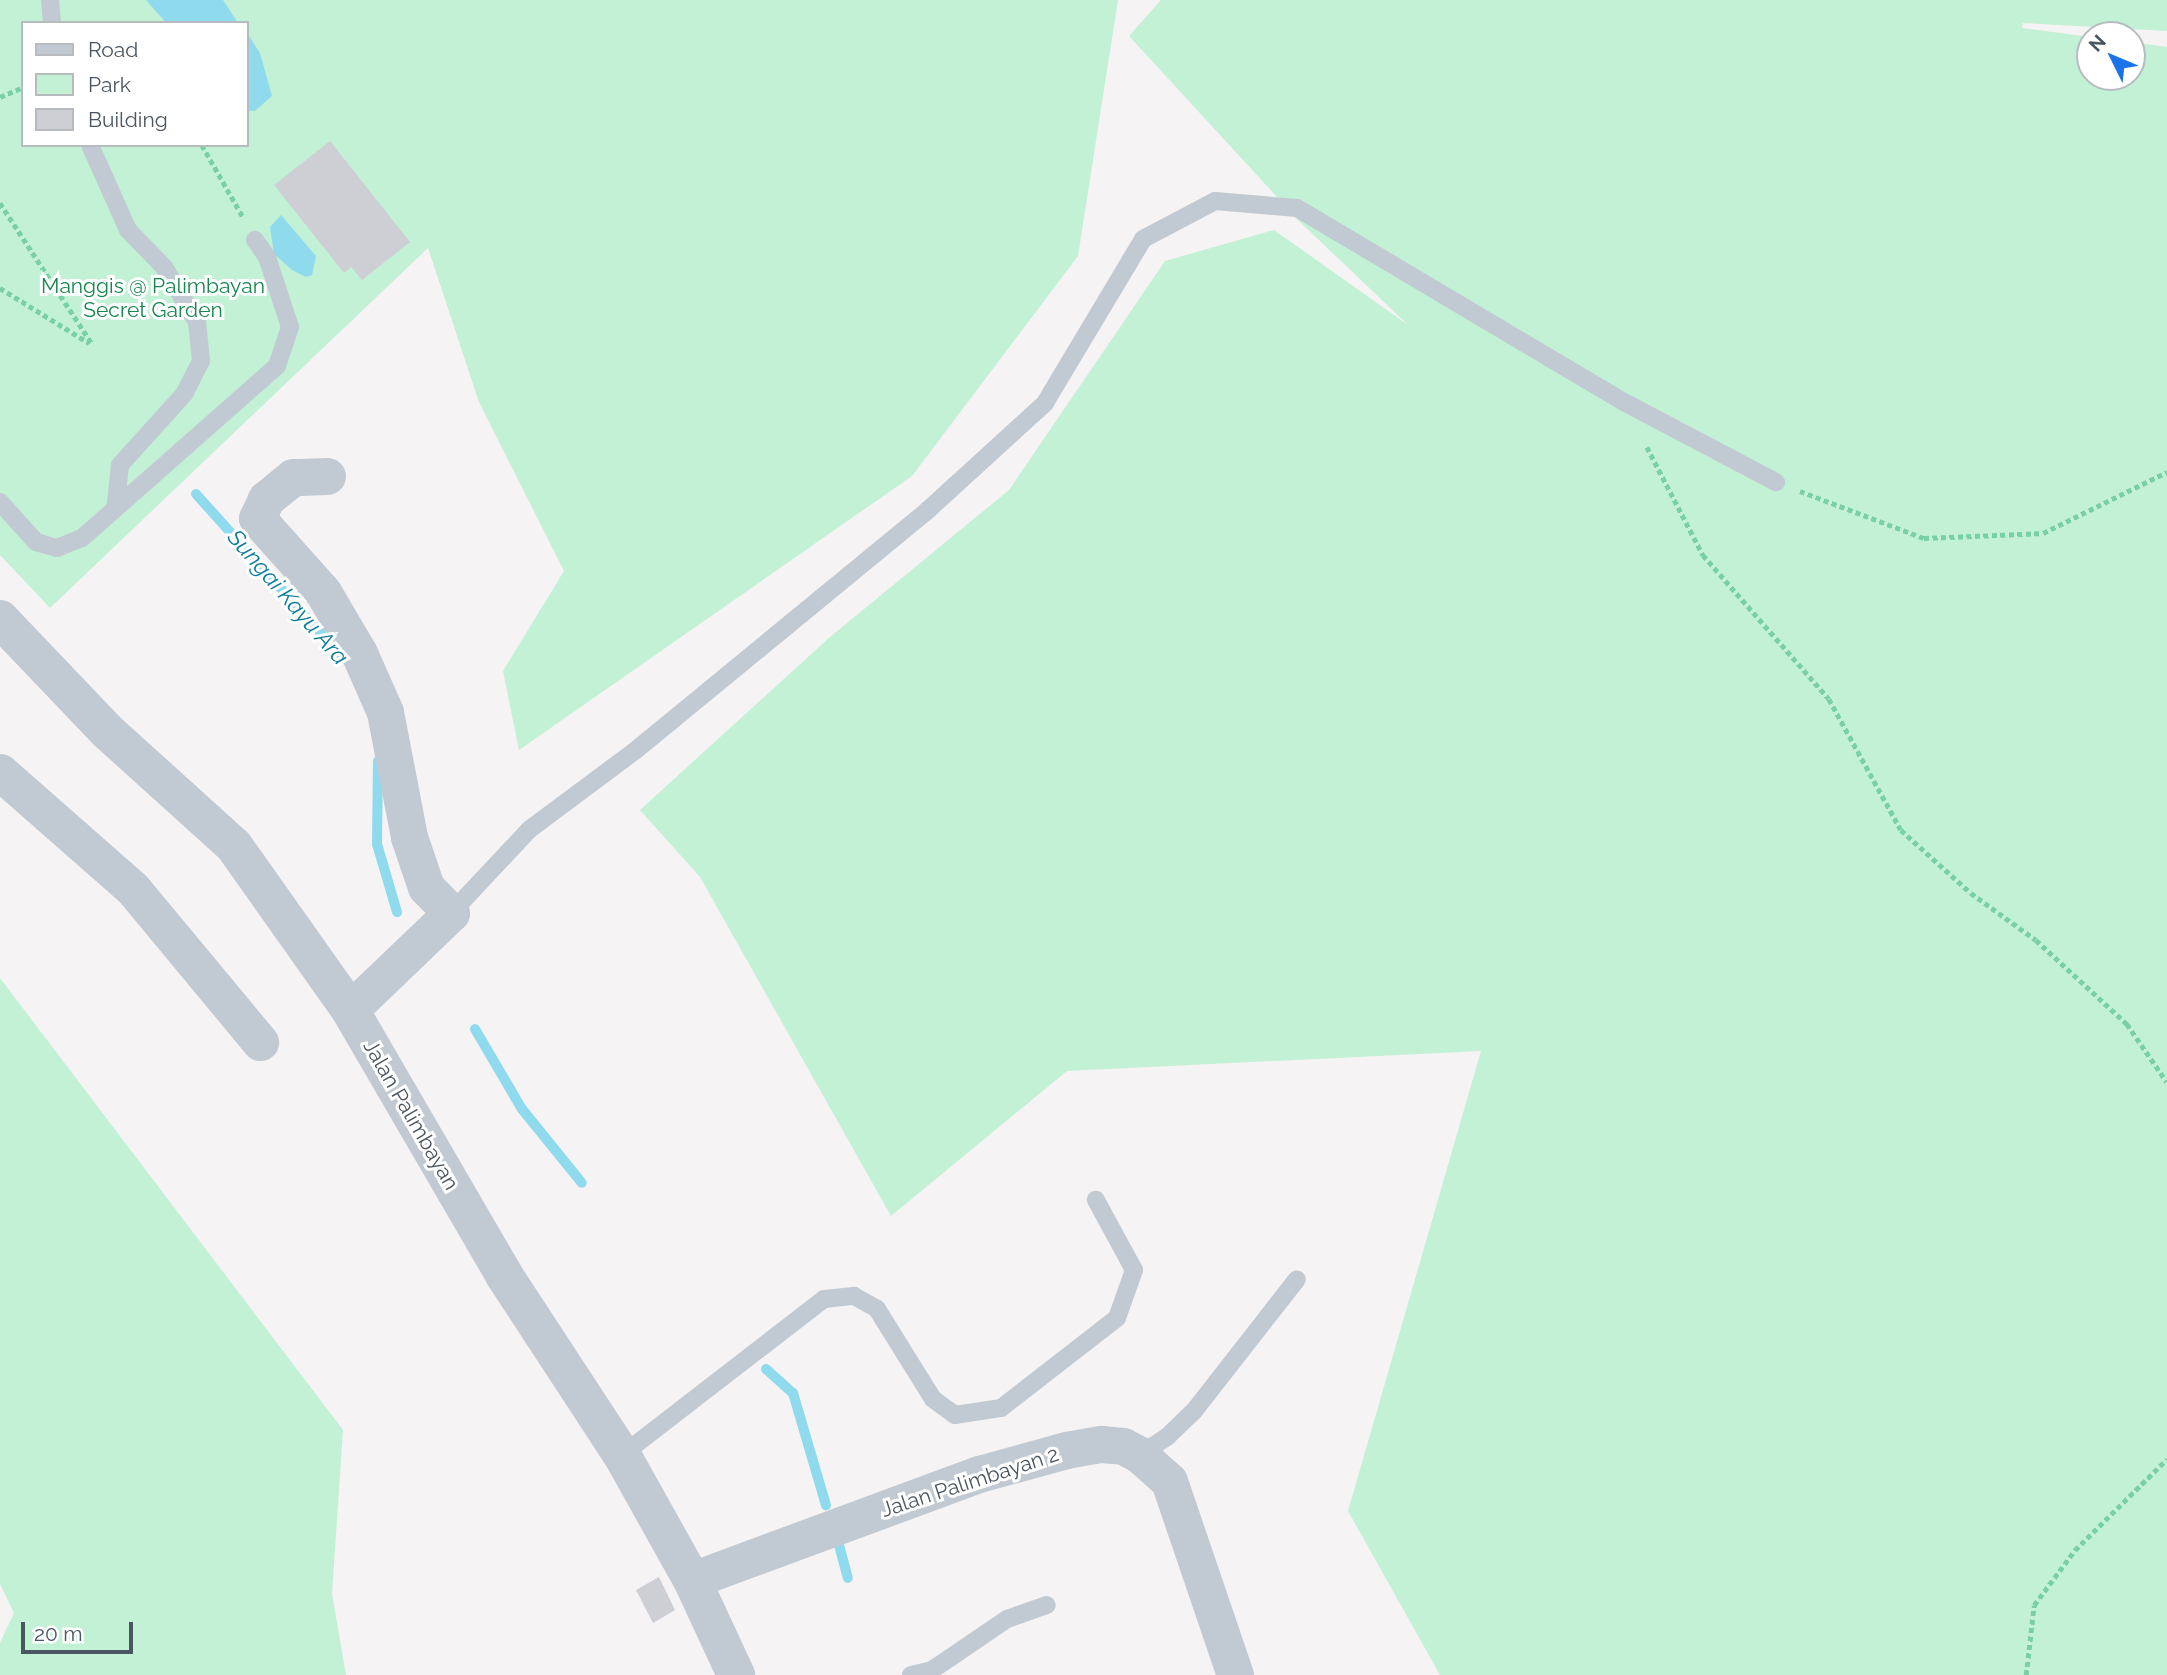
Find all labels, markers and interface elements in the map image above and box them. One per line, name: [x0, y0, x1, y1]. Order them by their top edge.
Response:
legend: [21, 21, 248, 147]
north arrow: [2076, 21, 2146, 91]
text: N: [2084, 30, 2110, 56]
text: Road: [88, 37, 138, 62]
text: Park: [88, 72, 131, 97]
text: Building: [88, 107, 168, 132]
park label: Manggis @ Palimbayan Secret Garden: [41, 273, 265, 323]
water label: Sungai Kayu Ara: [222, 524, 354, 670]
street label: Jalan Palimbayan: [358, 1036, 464, 1194]
street label: Jalan Palimbayan 2: [878, 1441, 1062, 1523]
scale bar: [24, 1608, 136, 1652]
text: 20 m: [34, 1621, 82, 1646]

